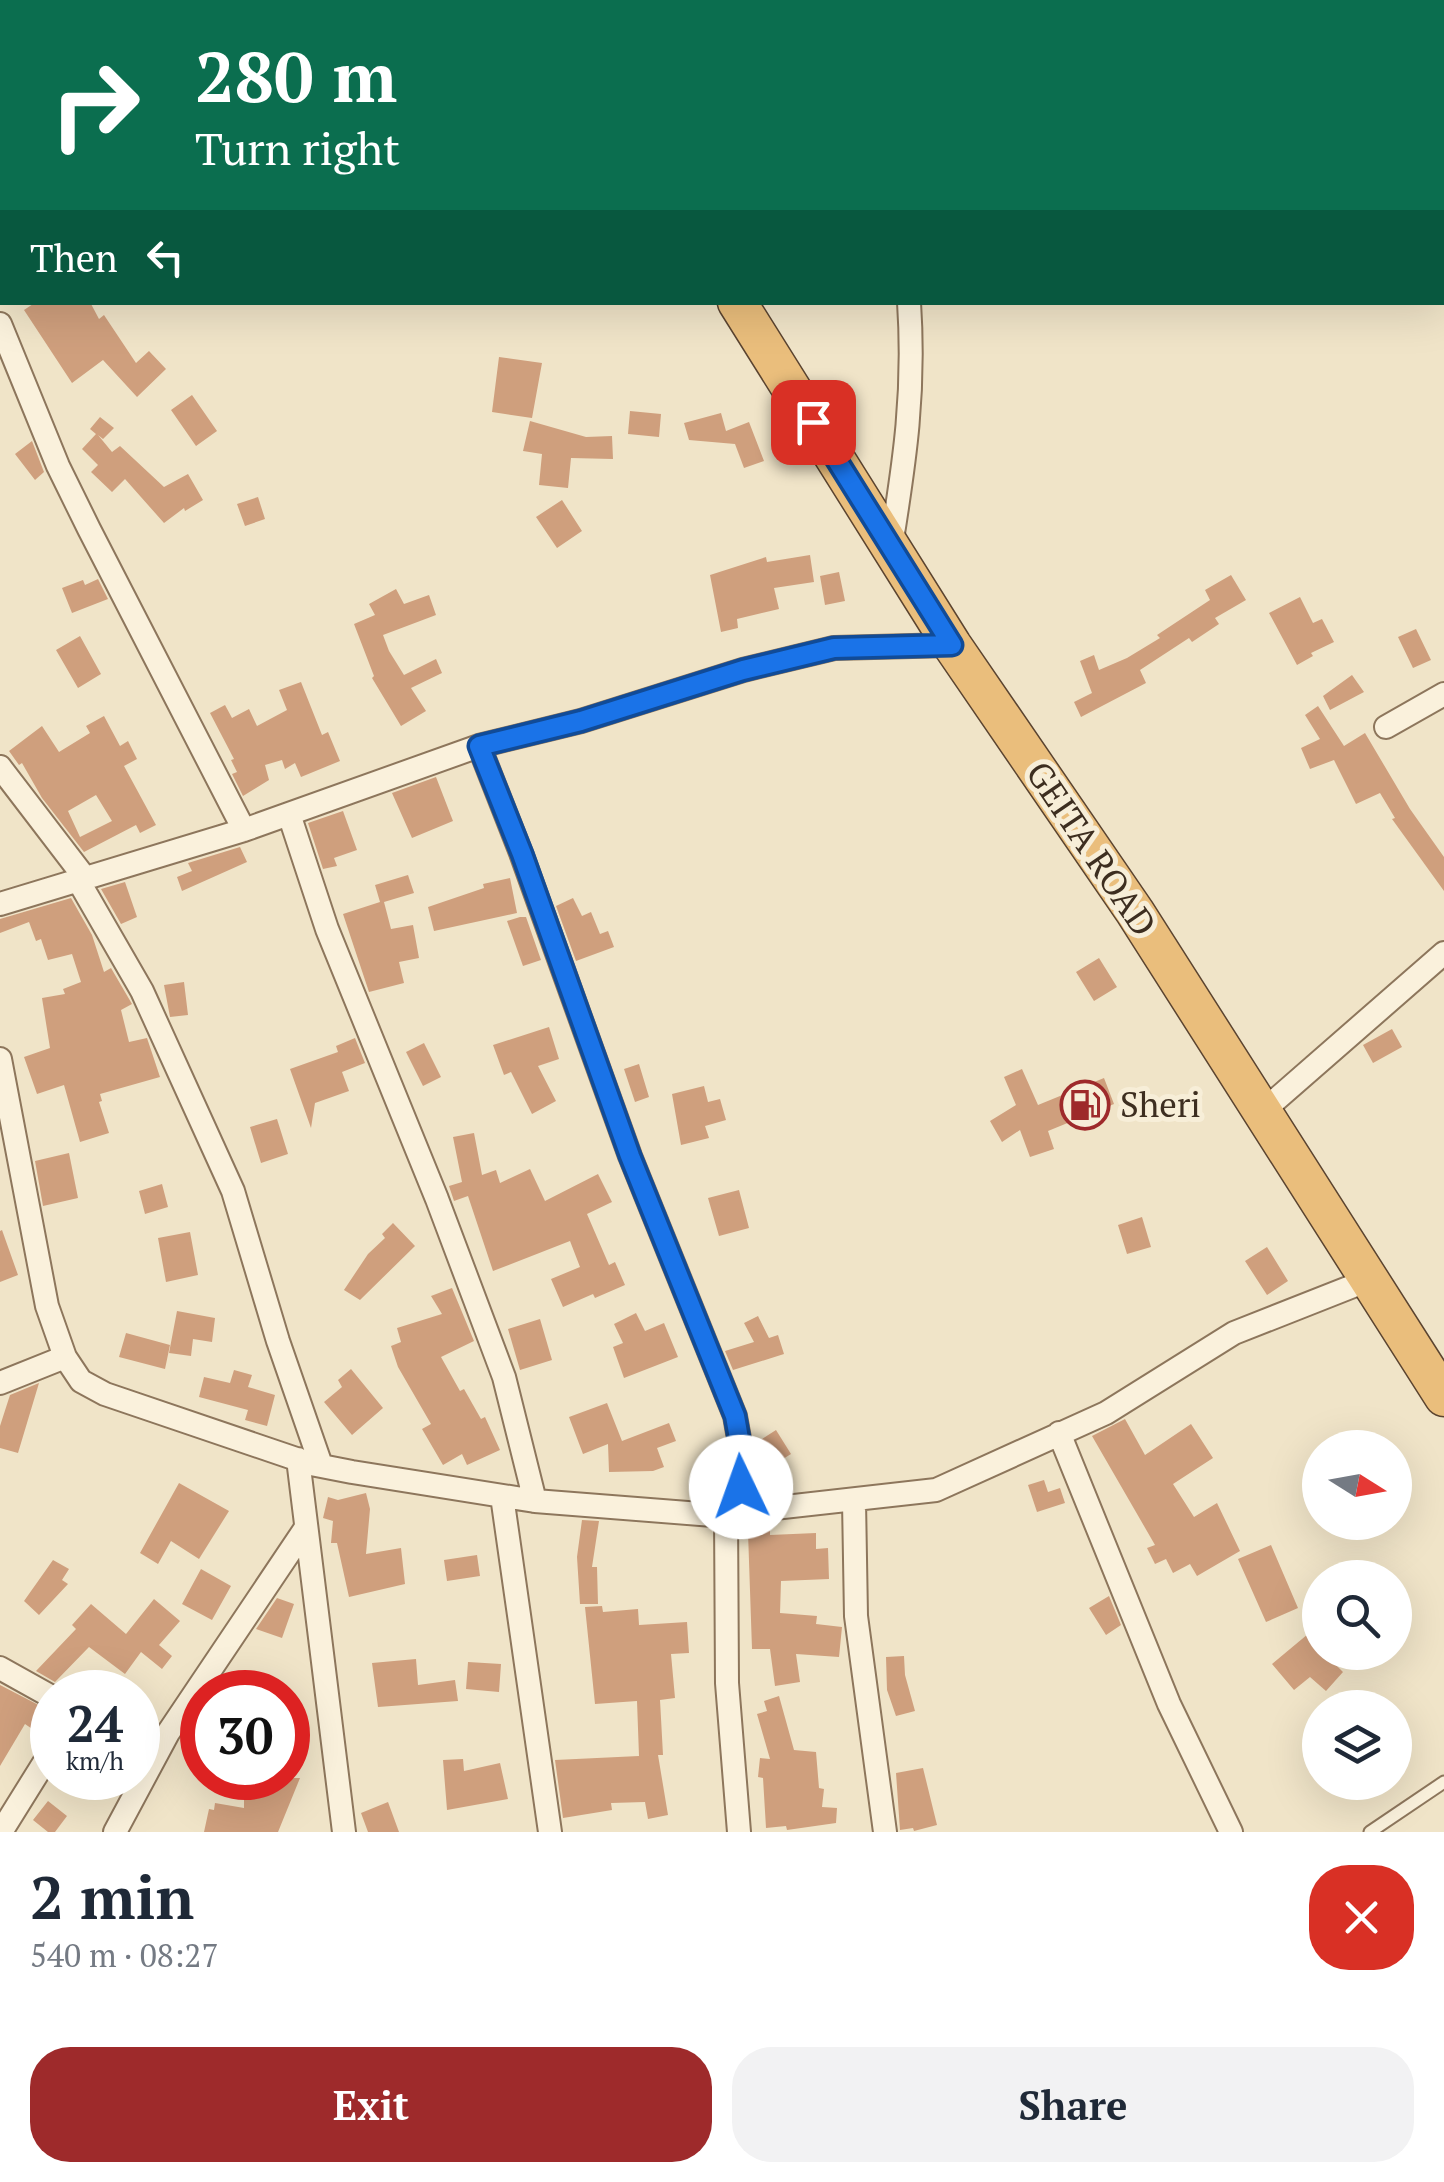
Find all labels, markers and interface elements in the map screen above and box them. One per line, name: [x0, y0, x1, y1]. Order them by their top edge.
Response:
text: 280 m: [195, 29, 397, 122]
icon: right: [30, 40, 160, 170]
text: Turn right: [195, 118, 400, 178]
icon: left: [138, 230, 193, 285]
text: Then: [30, 233, 118, 283]
pin: [771, 380, 856, 465]
icon: arrive: [786, 395, 841, 450]
street label: GEITA ROAD: [1016, 752, 1167, 945]
fuel station icon: Sheri: [1059, 1079, 1111, 1131]
place label: Sheri: [1120, 1081, 1201, 1127]
north arrow: [1302, 1430, 1412, 1540]
map controls: [1302, 1430, 1412, 1800]
position arrow: [689, 1435, 793, 1539]
button: search: [1302, 1560, 1412, 1670]
speed limit sign: 30: [180, 1670, 310, 1800]
text: 24: [67, 1690, 123, 1756]
button: layers: [1302, 1690, 1412, 1800]
text: km/h: [66, 1744, 124, 1777]
text: 2 min: [30, 1857, 194, 1936]
button: close: [1309, 1865, 1414, 1970]
text: 540 m · 08:27: [30, 1934, 218, 1976]
button: Exit: [30, 2047, 712, 2162]
button: Share: [732, 2047, 1414, 2162]

